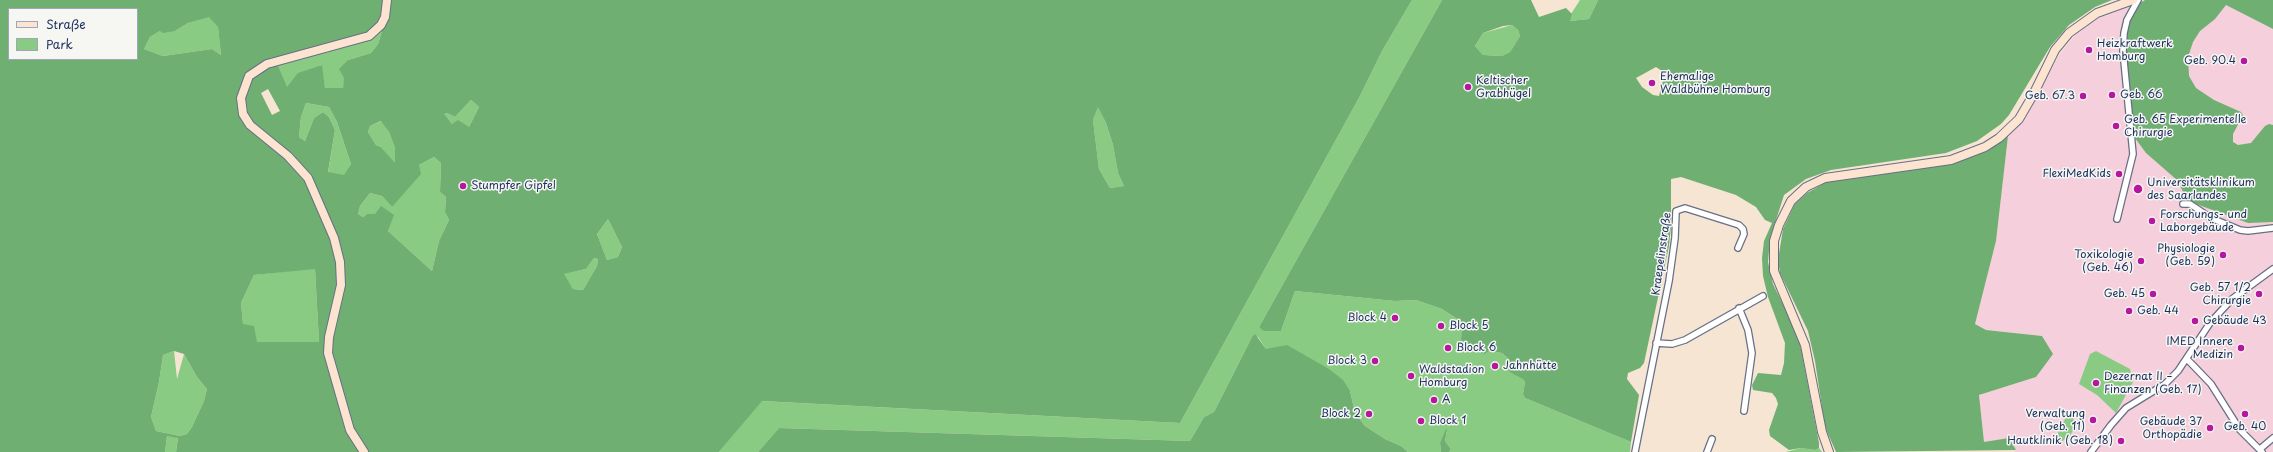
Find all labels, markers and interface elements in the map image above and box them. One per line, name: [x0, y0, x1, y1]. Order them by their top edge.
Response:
legend: [8, 8, 138, 60]
text: Straße: [46, 15, 86, 33]
text: Park: [46, 35, 73, 53]
place label: Heizkraftwerk Homburg: [2097, 37, 2173, 63]
marker: Heizkraftwerk Homburg: [2084, 45, 2094, 55]
place label: Geb. 90.4: [2184, 54, 2236, 68]
marker: Geb. 90.4: [2239, 56, 2249, 66]
place label: Ehemalige Waldbühne Homburg: [1660, 70, 1770, 96]
place label: Keltischer Grabhügel: [1476, 74, 1531, 100]
marker: Ehemalige Waldbühne Homburg: [1647, 78, 1657, 88]
marker: Keltischer Grabhügel: [1463, 82, 1473, 92]
place label: Geb. 66: [2120, 88, 2162, 102]
place label: Geb. 67.3: [2025, 89, 2075, 103]
marker: Geb. 66: [2107, 90, 2117, 100]
marker: Geb. 67.3: [2078, 91, 2088, 101]
place label: Geb. 65 Experimentelle Chirurgie: [2124, 113, 2247, 139]
marker: Geb. 65 Experimentelle Chirurgie: [2111, 121, 2121, 131]
place label: FlexiMedKids: [2043, 167, 2111, 181]
marker: FlexiMedKids: [2114, 169, 2124, 179]
place label: Universitätsklinikum des Saarlandes: [2147, 176, 2255, 202]
place label: Stumpfer Gipfel: [471, 179, 556, 193]
marker: Stumpfer Gipfel: [458, 181, 468, 191]
marker: Universitätsklinikum des Saarlandes: [2132, 183, 2144, 195]
place label: Forschungs- und Laborgebäude: [2160, 208, 2247, 234]
street label: Kraepelinstraße: [1650, 212, 1674, 296]
marker: Forschungs- und Laborgebäude: [2147, 216, 2157, 226]
place label: Physiologie (Geb. 59): [2157, 242, 2215, 268]
place label: Toxikologie (Geb. 46): [2074, 248, 2133, 274]
marker: Physiologie (Geb. 59): [2218, 250, 2228, 260]
marker: Toxikologie (Geb. 46): [2136, 256, 2146, 266]
place label: Geb. 57 1/2 Chirurgie: [2190, 281, 2251, 307]
place label: Geb. 45: [2104, 287, 2145, 301]
marker: Geb. 45: [2148, 289, 2158, 299]
marker: Geb. 57 1/2 Chirurgie: [2254, 289, 2264, 299]
place label: Geb. 44: [2137, 304, 2179, 318]
marker: Geb. 44: [2124, 306, 2134, 316]
place label: Block 4: [1347, 311, 1387, 325]
marker: Block 4: [1390, 313, 1400, 323]
place label: Gebäude 43: [2203, 314, 2267, 328]
marker: Gebäude 43: [2190, 316, 2200, 326]
place label: Block 5: [1449, 319, 1489, 333]
marker: Block 5: [1436, 321, 1446, 331]
place label: IMED Innere Medizin: [2166, 335, 2233, 361]
place label: Block 6: [1456, 341, 1496, 355]
marker: Block 6: [1443, 343, 1453, 353]
marker: IMED Innere Medizin: [2236, 343, 2246, 353]
place label: Block 3: [1327, 354, 1367, 368]
marker: Block 3: [1370, 356, 1380, 366]
place label: Jahnhütte: [1503, 359, 1557, 373]
marker: Jahnhütte: [1490, 361, 1500, 371]
place label: Waldstadion Homburg: [1419, 363, 1484, 389]
place label: Dezernat II – Finanzen (Geb. 17): [2104, 370, 2202, 396]
marker: Waldstadion Homburg: [1406, 371, 1416, 381]
marker: Dezernat II – Finanzen (Geb. 17): [2091, 378, 2101, 388]
place label: A: [1442, 393, 1450, 407]
marker: A: [1429, 395, 1439, 405]
place label: Block 2: [1321, 407, 1361, 421]
place label: Verwaltung (Geb. 11): [2026, 407, 2085, 433]
marker: Block 2: [1364, 409, 1374, 419]
marker: Geb. 40: [2240, 409, 2250, 419]
place label: Block 1: [1429, 414, 1466, 428]
marker: Verwaltung (Geb. 11): [2088, 415, 2098, 425]
place label: Gebäude 37 Orthopädie: [2140, 415, 2202, 441]
marker: Block 1: [1416, 416, 1426, 426]
place label: Geb. 40: [2224, 420, 2266, 434]
marker: Gebäude 37 Orthopädie: [2205, 423, 2215, 433]
place label: Hautklinik (Geb. 18): [2007, 434, 2113, 448]
marker: Hautklinik (Geb. 18): [2116, 436, 2126, 446]

